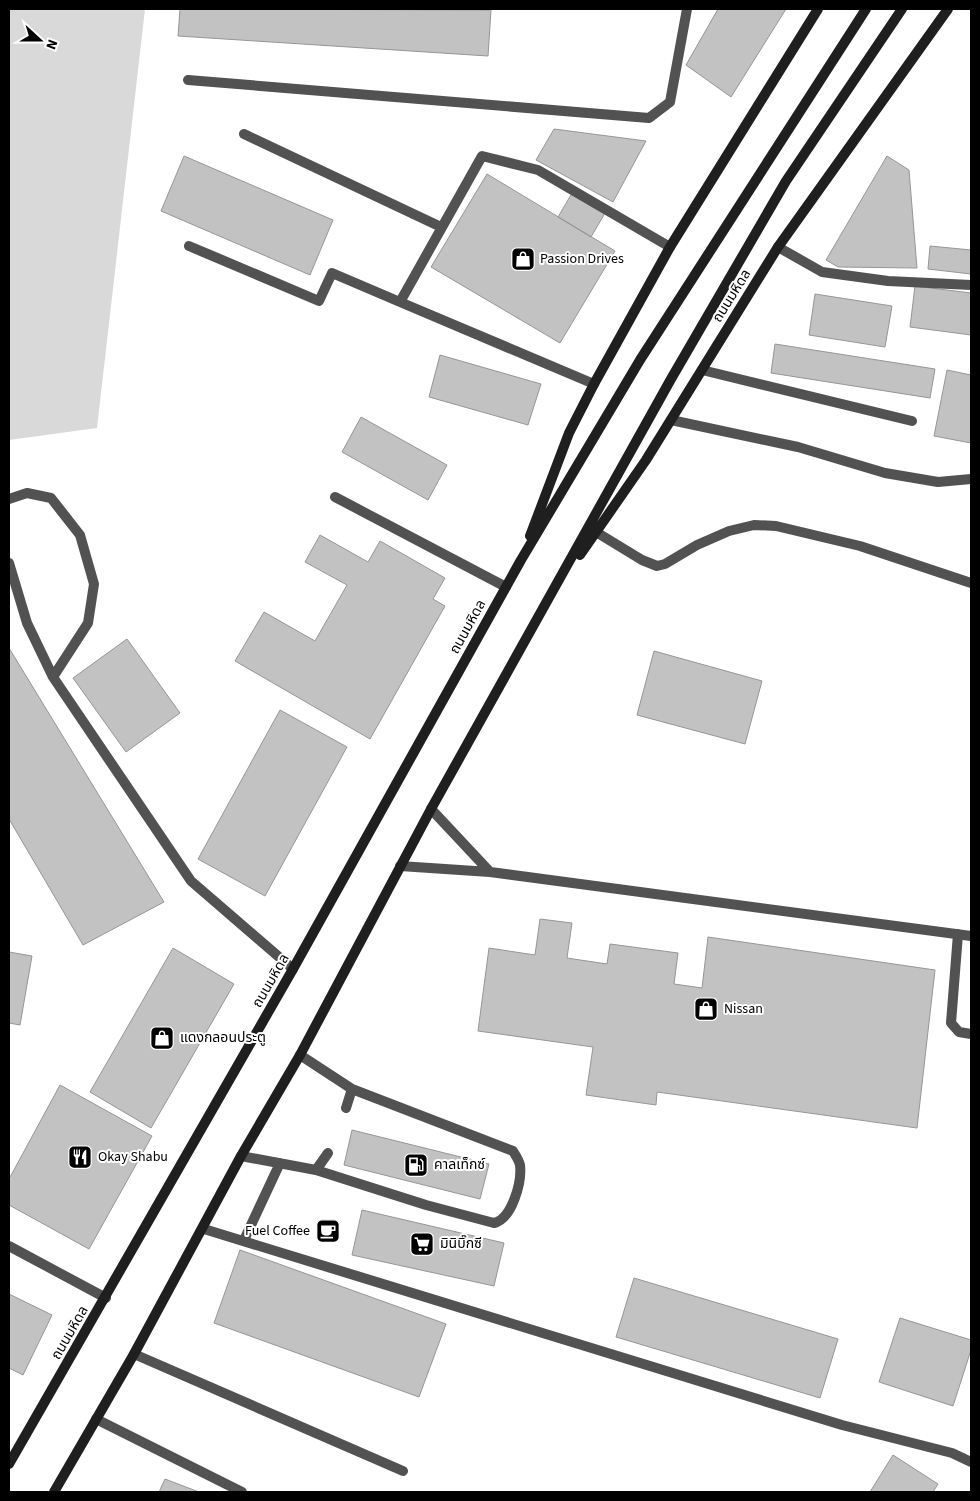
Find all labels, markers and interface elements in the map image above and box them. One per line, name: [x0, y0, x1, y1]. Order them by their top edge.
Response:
north arrow: [15, 15, 65, 65]
text: N: [40, 36, 62, 52]
shop icon: Passion Drives: [510, 246, 536, 272]
place label: Passion Drives: [540, 249, 624, 269]
street label: ถนนมหิดล: [708, 266, 756, 326]
street label: ถนนมหิดล: [445, 596, 491, 658]
street label: ถนนมหิดล: [248, 950, 294, 1012]
shop icon: Nissan: [693, 996, 719, 1022]
place label: Nissan: [724, 999, 763, 1019]
shop icon: แดงกลอนประตู: [149, 1025, 175, 1051]
place label: แดงกลอนประตู: [180, 1028, 266, 1048]
restaurant icon: Okay Shabu: [67, 1144, 93, 1170]
place label: Okay Shabu: [98, 1147, 168, 1167]
fuel station icon: คาลเท็กซ์: [403, 1152, 429, 1178]
place label: คาลเท็กซ์: [434, 1155, 485, 1175]
cafe icon: Fuel Coffee: [315, 1218, 341, 1244]
place label: Fuel Coffee: [245, 1221, 310, 1241]
supermarket icon: มินิบิ๊กซี: [409, 1231, 435, 1257]
place label: มินิบิ๊กซี: [440, 1234, 482, 1254]
street label: ถนนมหิดล: [47, 1302, 93, 1364]

